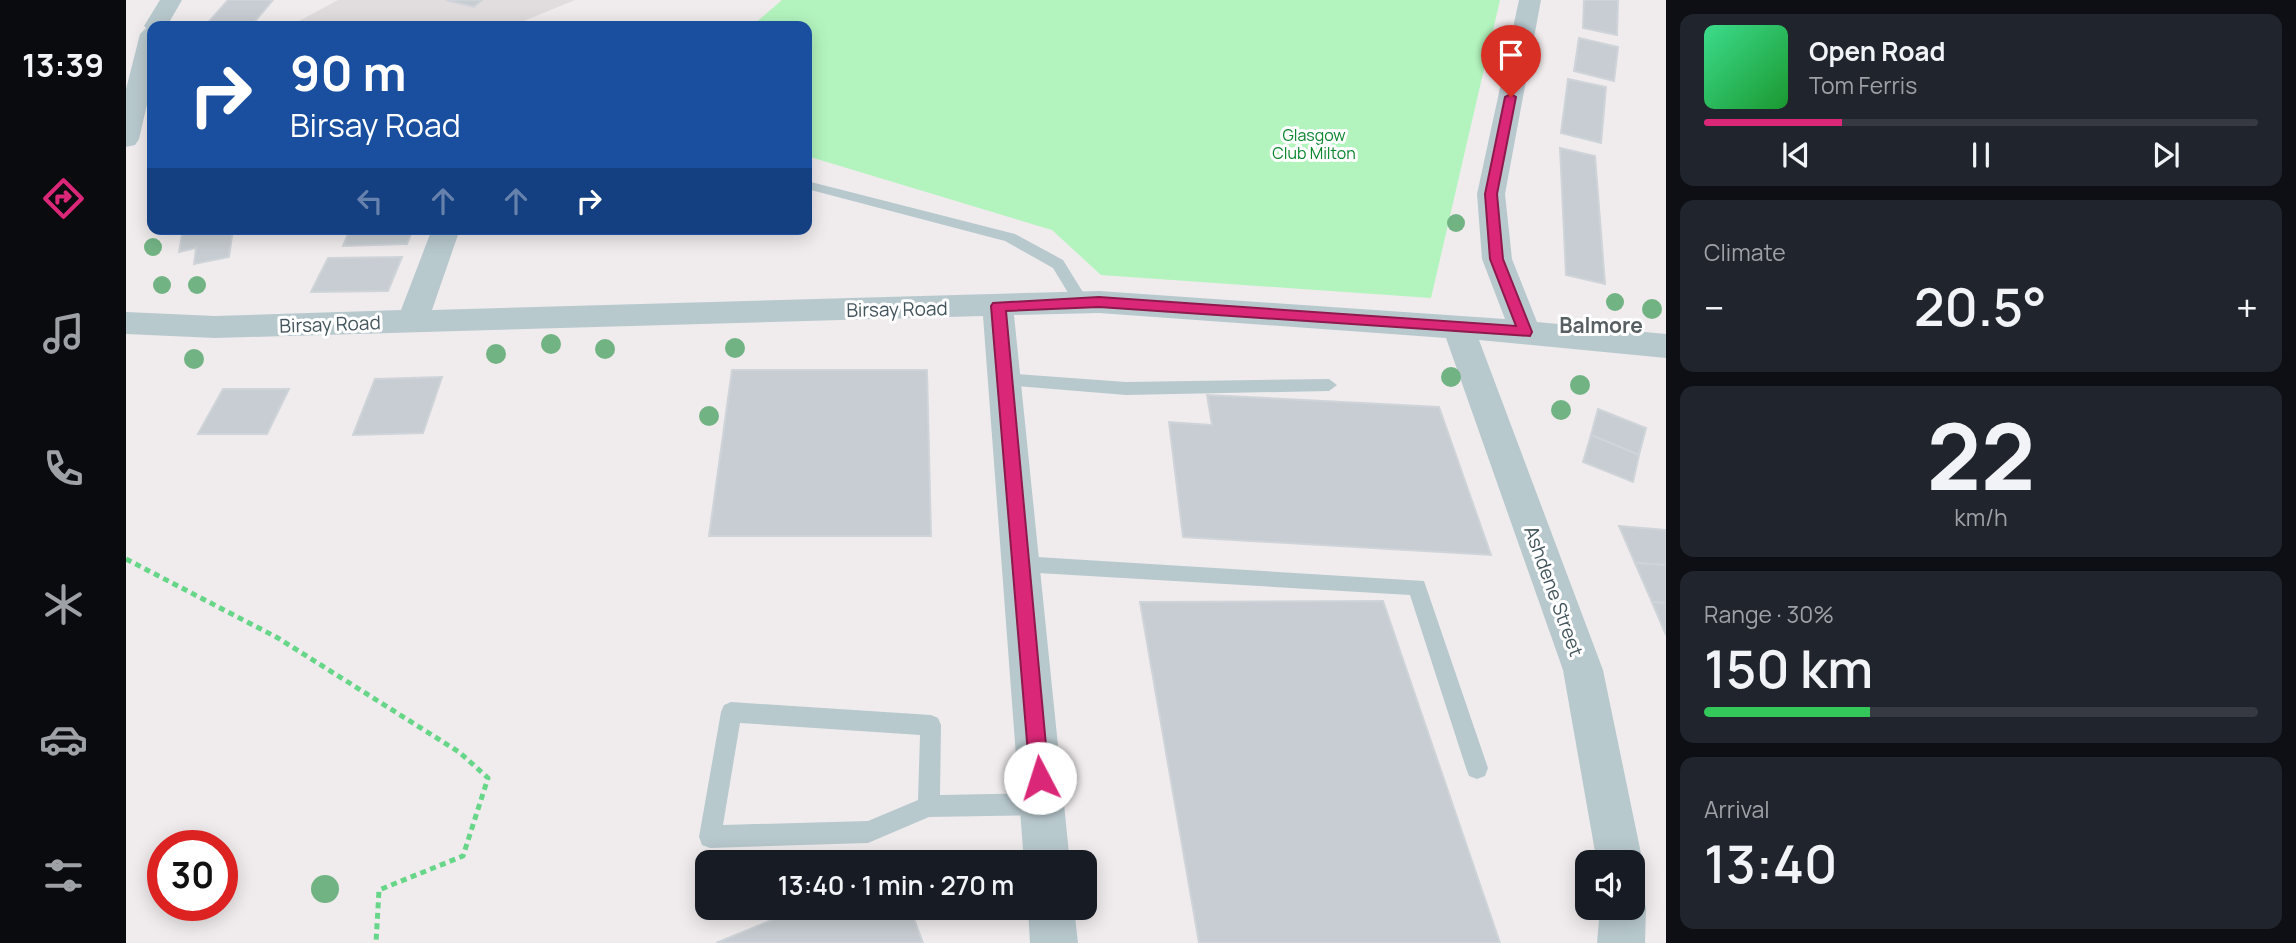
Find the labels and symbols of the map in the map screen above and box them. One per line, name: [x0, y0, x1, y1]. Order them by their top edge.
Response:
pin: [1481, 25, 1541, 97]
park label: Glasgow Club Milton: [1272, 124, 1356, 164]
street label: Birsay Road: [846, 295, 948, 323]
street label: Birsay Road: [279, 309, 381, 339]
district label: Balmore: [1559, 311, 1643, 339]
street label: Ashdene Street: [1518, 522, 1590, 660]
position arrow: [1003, 741, 1077, 815]
speed limit sign: 30: [147, 830, 238, 921]

